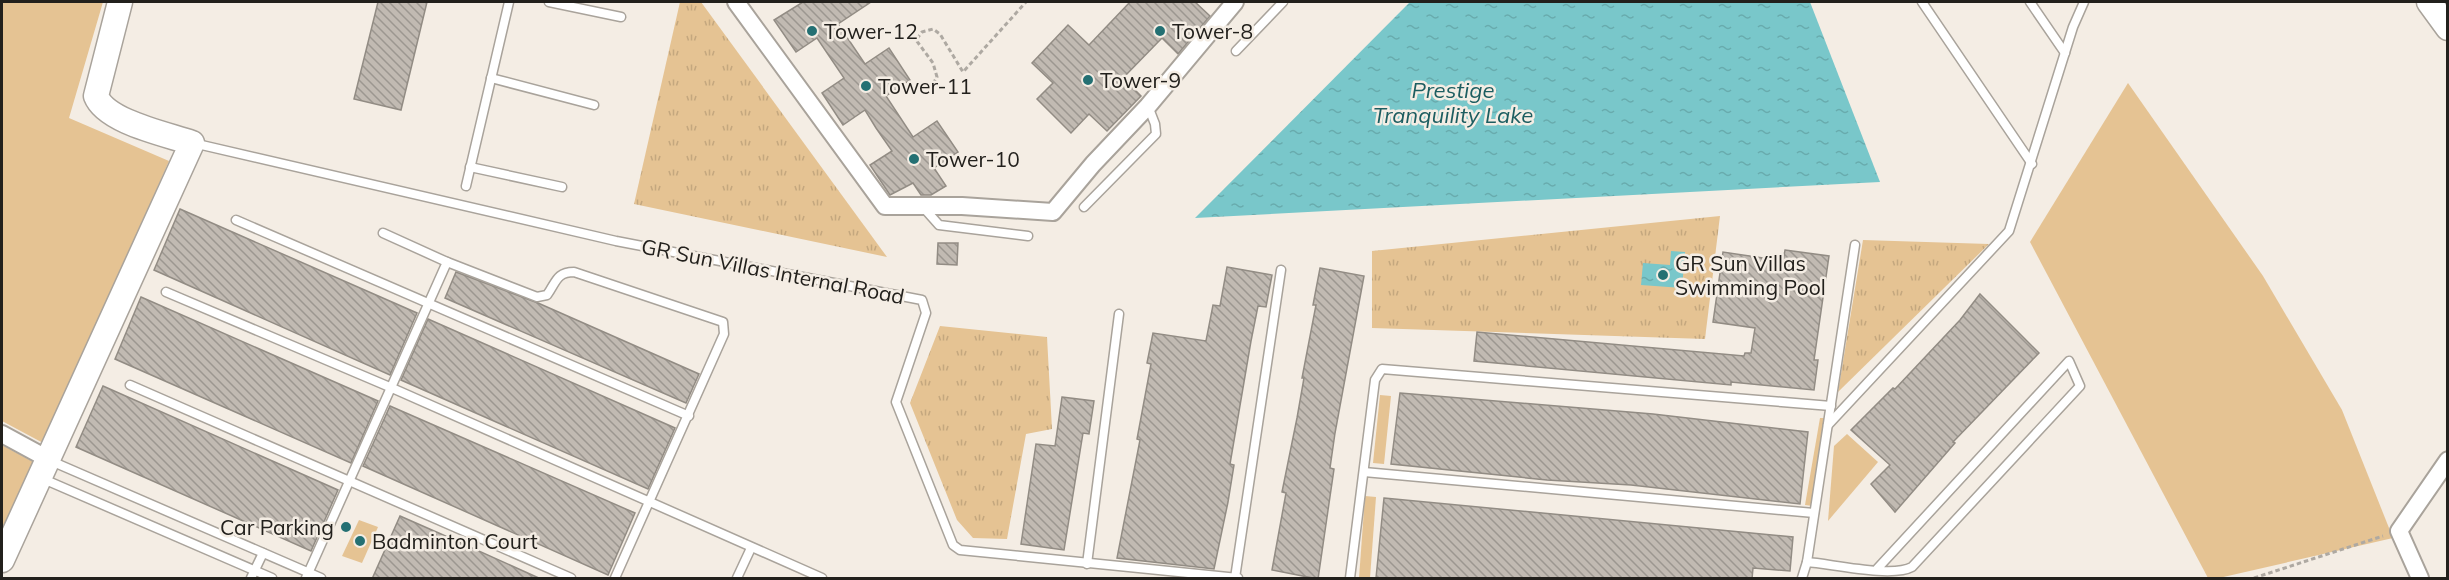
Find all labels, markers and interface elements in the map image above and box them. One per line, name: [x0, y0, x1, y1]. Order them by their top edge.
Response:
place label: Tower-12: [824, 18, 918, 44]
place label: Tower-8: [1172, 18, 1253, 44]
marker: Tower-12: [805, 24, 819, 38]
marker: Tower-8: [1153, 24, 1167, 38]
place label: Tower-9: [1100, 67, 1181, 93]
place label: Tower-11: [878, 73, 972, 99]
marker: Tower-9: [1081, 73, 1095, 87]
water label: Prestige Tranquility Lake: [1373, 76, 1533, 129]
marker: Tower-11: [859, 79, 873, 93]
place label: Tower-10: [926, 146, 1020, 172]
marker: Tower-10: [907, 152, 921, 166]
street label: GR Sun Villas Internal Road: [639, 233, 907, 309]
place label: GR Sun Villas Swimming Pool: [1675, 250, 1826, 300]
marker: GR Sun Villas Swimming Pool: [1656, 268, 1670, 282]
place label: Car Parking: [220, 514, 334, 540]
marker: Car Parking: [339, 520, 353, 534]
place label: Badminton Court: [372, 528, 538, 554]
marker: Badminton Court: [353, 534, 367, 548]

